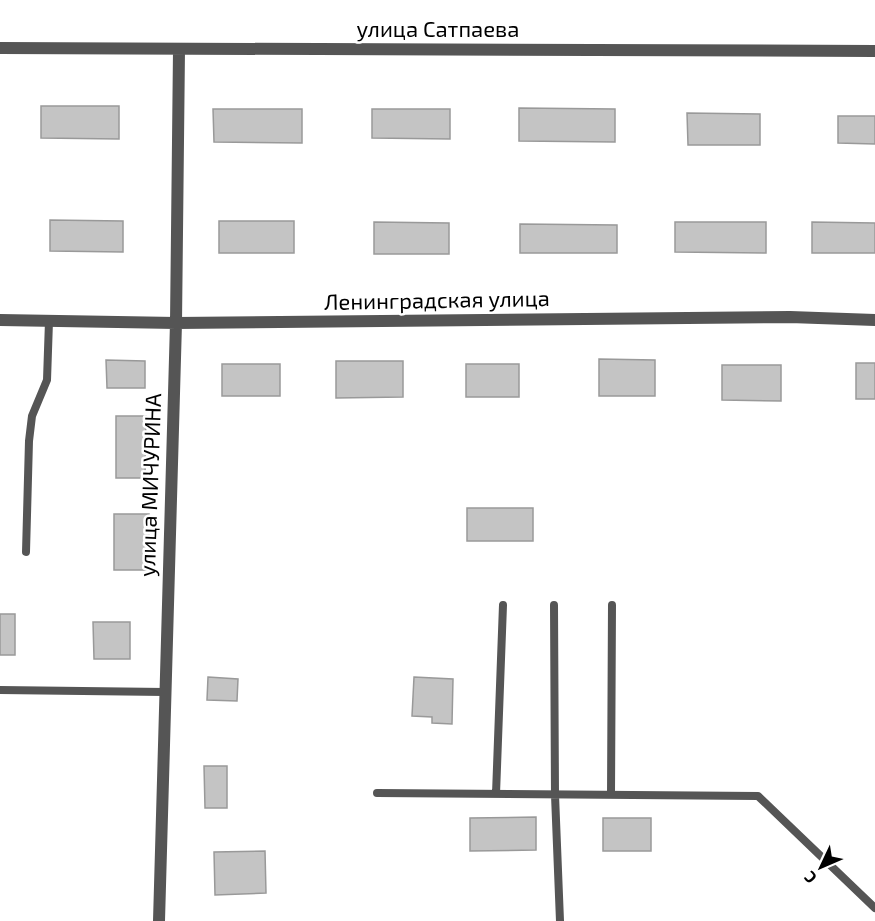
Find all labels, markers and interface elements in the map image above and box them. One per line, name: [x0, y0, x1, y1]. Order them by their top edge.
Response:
street label: улица Сатпаева: [357, 15, 519, 42]
street label: Ленинградская улица: [324, 284, 550, 315]
street label: улица МИЧУРИНА: [133, 392, 166, 577]
north arrow: [791, 837, 851, 897]
text: С: [800, 868, 820, 888]

